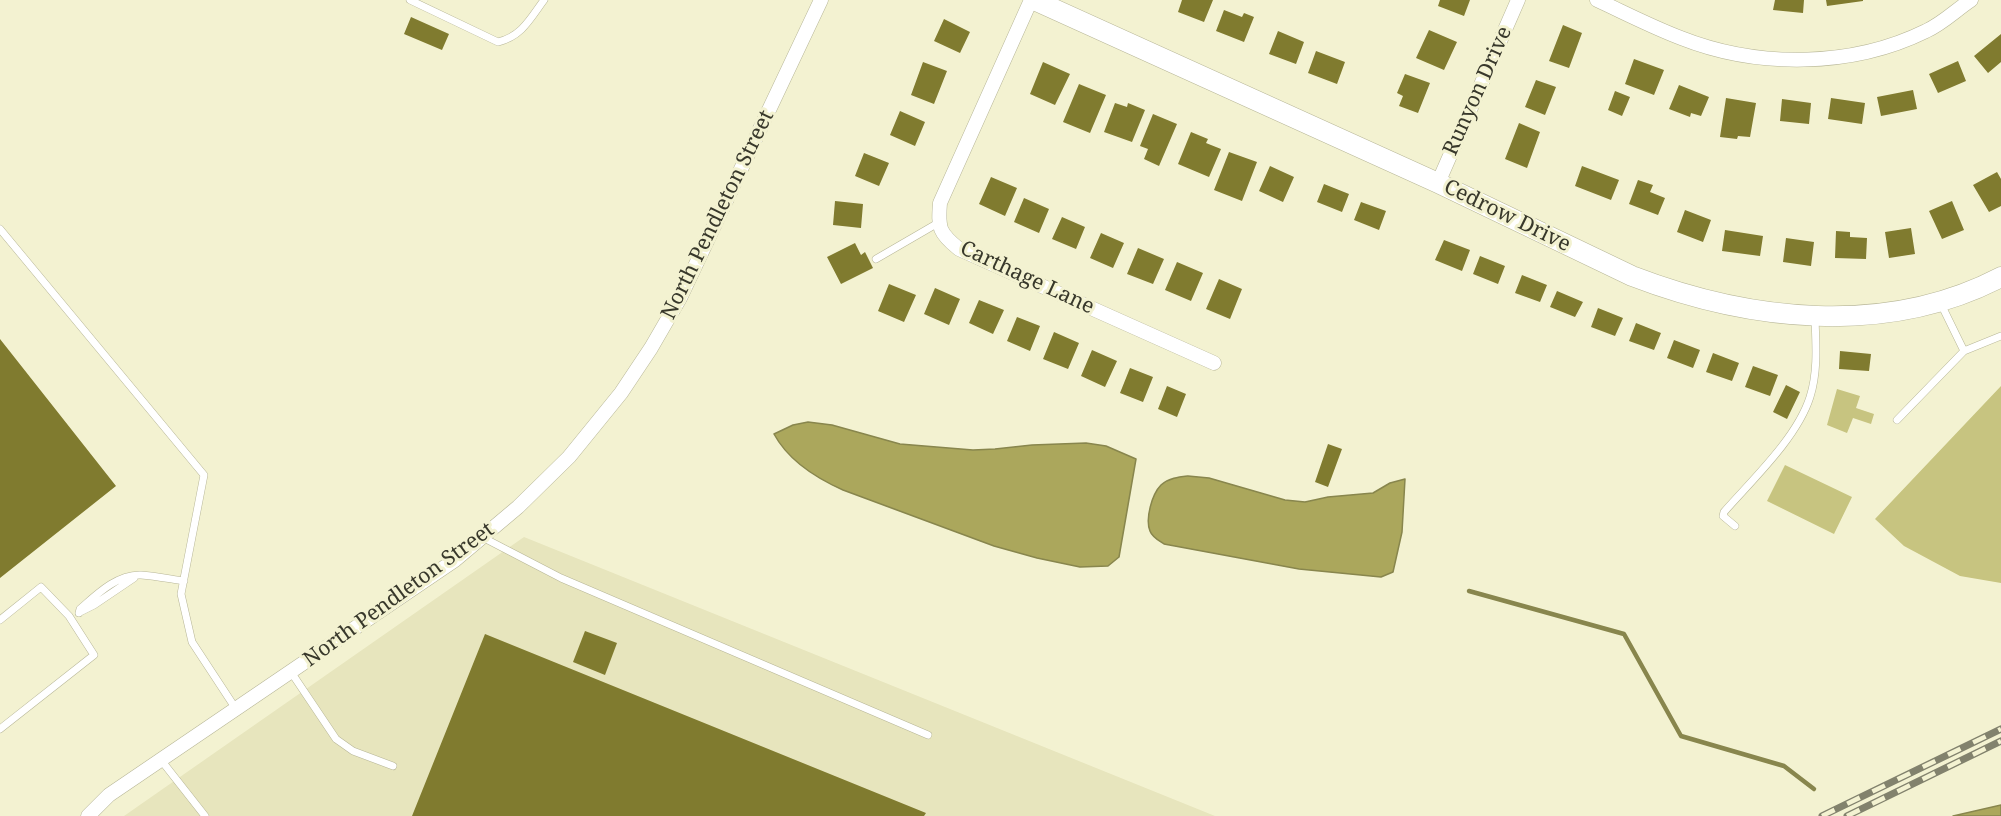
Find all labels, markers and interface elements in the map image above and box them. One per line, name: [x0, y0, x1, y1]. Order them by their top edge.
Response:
street label: Runyon Drive: [1438, 23, 1518, 159]
street label: North Pendleton Street: [656, 106, 780, 324]
street label: Cedrow Drive: [1440, 174, 1574, 258]
street label: Carthage Lane: [956, 236, 1098, 320]
street label: North Pendleton Street: [299, 517, 499, 673]

